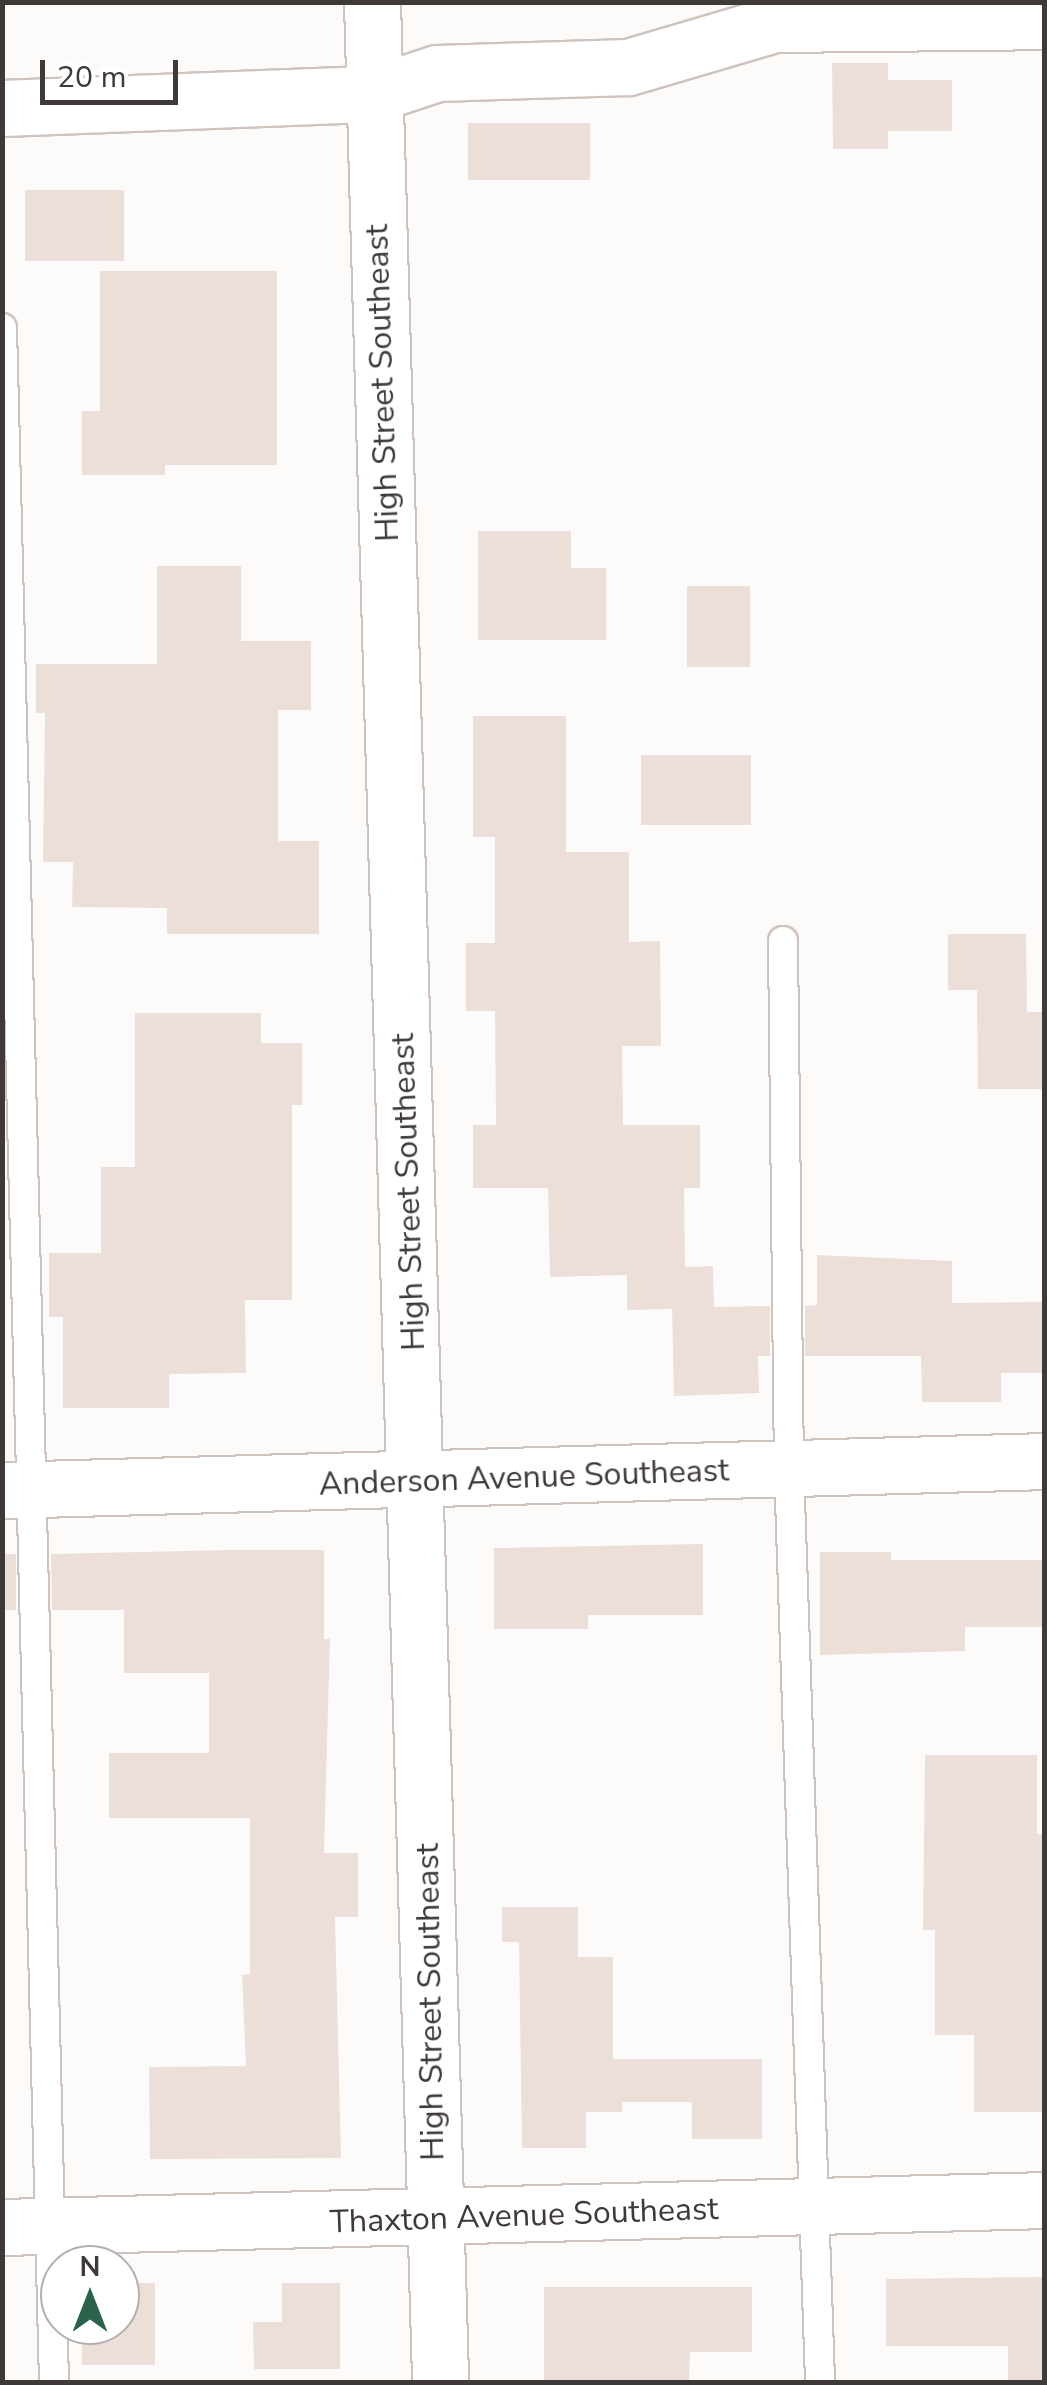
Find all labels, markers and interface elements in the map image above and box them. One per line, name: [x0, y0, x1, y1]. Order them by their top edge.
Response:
scale bar: [45, 40, 182, 102]
text: 20 m: [57, 57, 126, 98]
street label: High Street Southeast: [358, 224, 408, 542]
street label: High Street Southeast: [384, 1033, 434, 1351]
street label: Anderson Avenue Southeast: [318, 1452, 730, 1504]
street label: High Street Southeast: [409, 1843, 453, 2161]
street label: Thaxton Avenue Southeast: [329, 2190, 719, 2242]
north arrow: [40, 2245, 140, 2345]
text: N: [80, 2248, 100, 2286]

